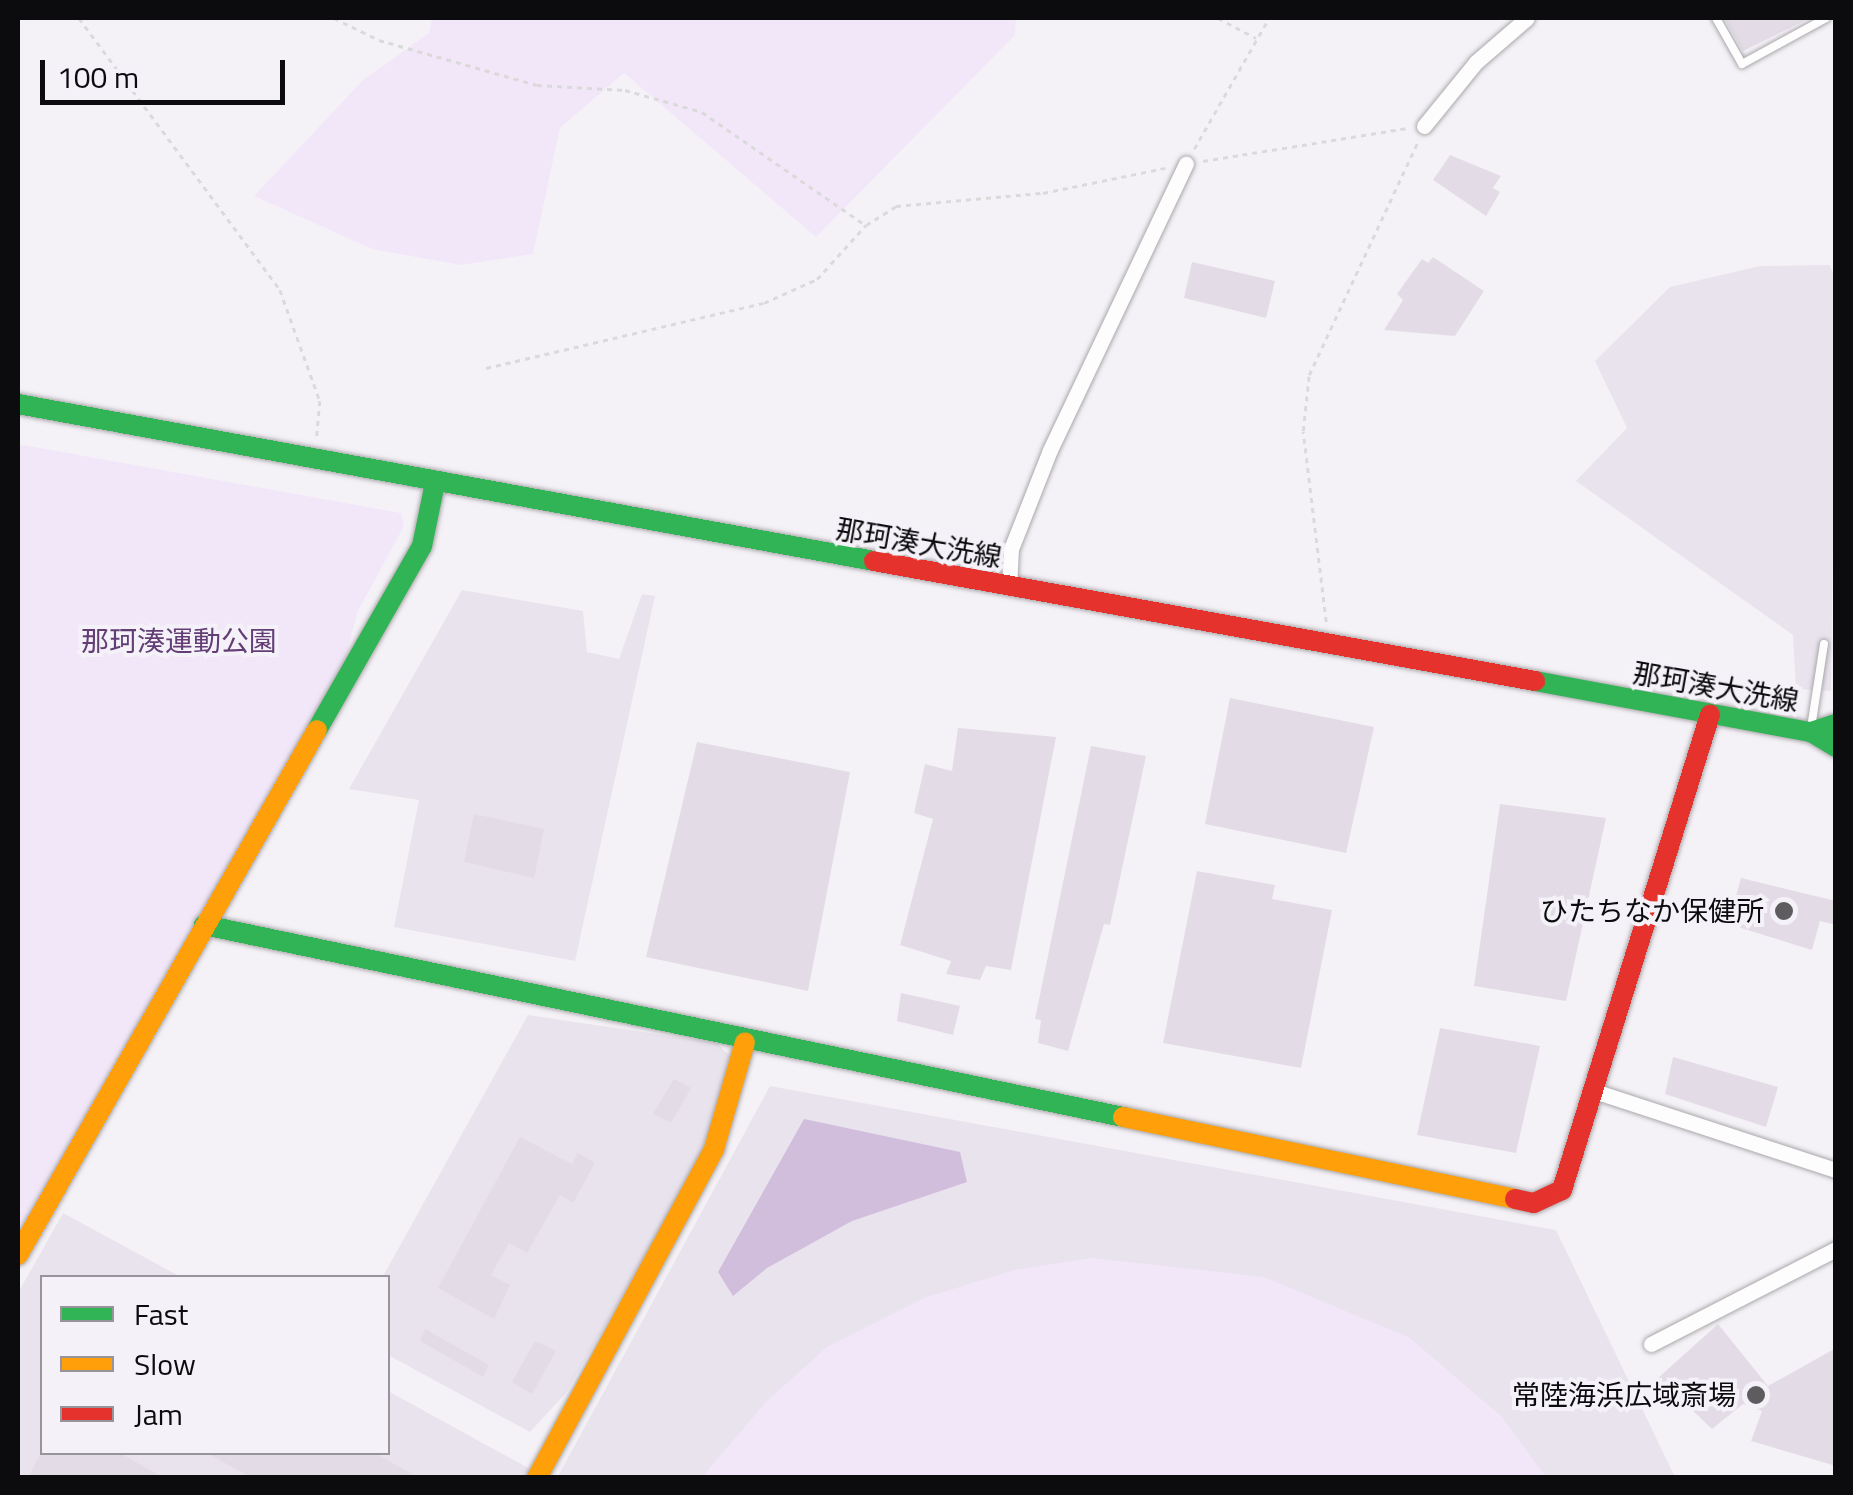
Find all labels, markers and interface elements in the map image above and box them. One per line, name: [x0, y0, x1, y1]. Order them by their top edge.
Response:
scale bar: [45, 40, 290, 102]
text: 100 m: [57, 54, 139, 100]
street label: 那珂湊大洗線: [833, 512, 1005, 574]
park label: 那珂湊運動公園: [81, 624, 277, 658]
street label: 那珂湊大洗線: [1630, 656, 1802, 718]
place label: ひたちなか保健所: [1540, 894, 1764, 928]
marker: ひたちなか保健所: [1773, 900, 1795, 922]
legend: [40, 1275, 390, 1455]
text: Fast: [134, 1291, 188, 1337]
text: Slow: [134, 1341, 196, 1387]
place label: 常陸海浜広域斎場: [1512, 1378, 1736, 1412]
marker: 常陸海浜広域斎場: [1745, 1384, 1767, 1406]
text: Jam: [134, 1391, 183, 1437]

